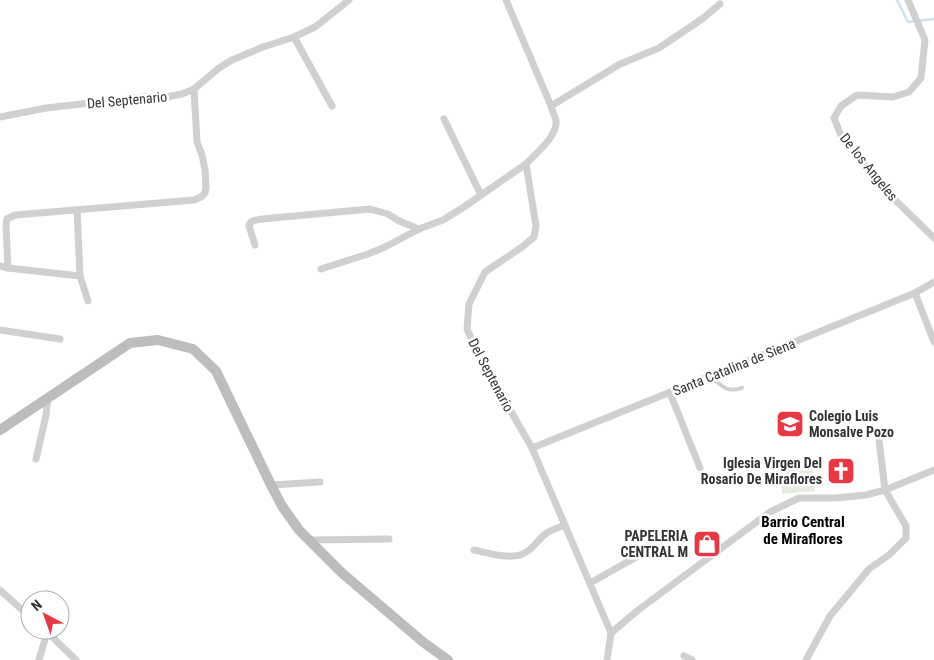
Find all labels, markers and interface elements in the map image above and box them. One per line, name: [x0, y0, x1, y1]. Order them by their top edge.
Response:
street label: Del Septenario: [86, 89, 168, 111]
street label: De los Angeles: [837, 130, 901, 204]
street label: Santa Catalina de Siena: [670, 335, 798, 399]
street label: Del Septenario: [465, 336, 517, 414]
place label: Colegio Luis Monsalve Pozo: [809, 408, 894, 440]
school or university icon: Colegio Luis Monsalve Pozo: [775, 409, 805, 439]
place label: Iglesia Virgen Del Rosario De Miraflores: [701, 455, 822, 487]
church icon: Iglesia Virgen Del Rosario De Miraflores: [826, 456, 856, 486]
district label: Barrio Central de Miraflores: [761, 513, 845, 548]
place label: PAPELERIA CENTRAL M: [621, 528, 689, 560]
shop icon: PAPELERIA CENTRAL M: [692, 529, 722, 559]
north arrow: [20, 590, 70, 640]
text: N: [28, 596, 45, 614]

